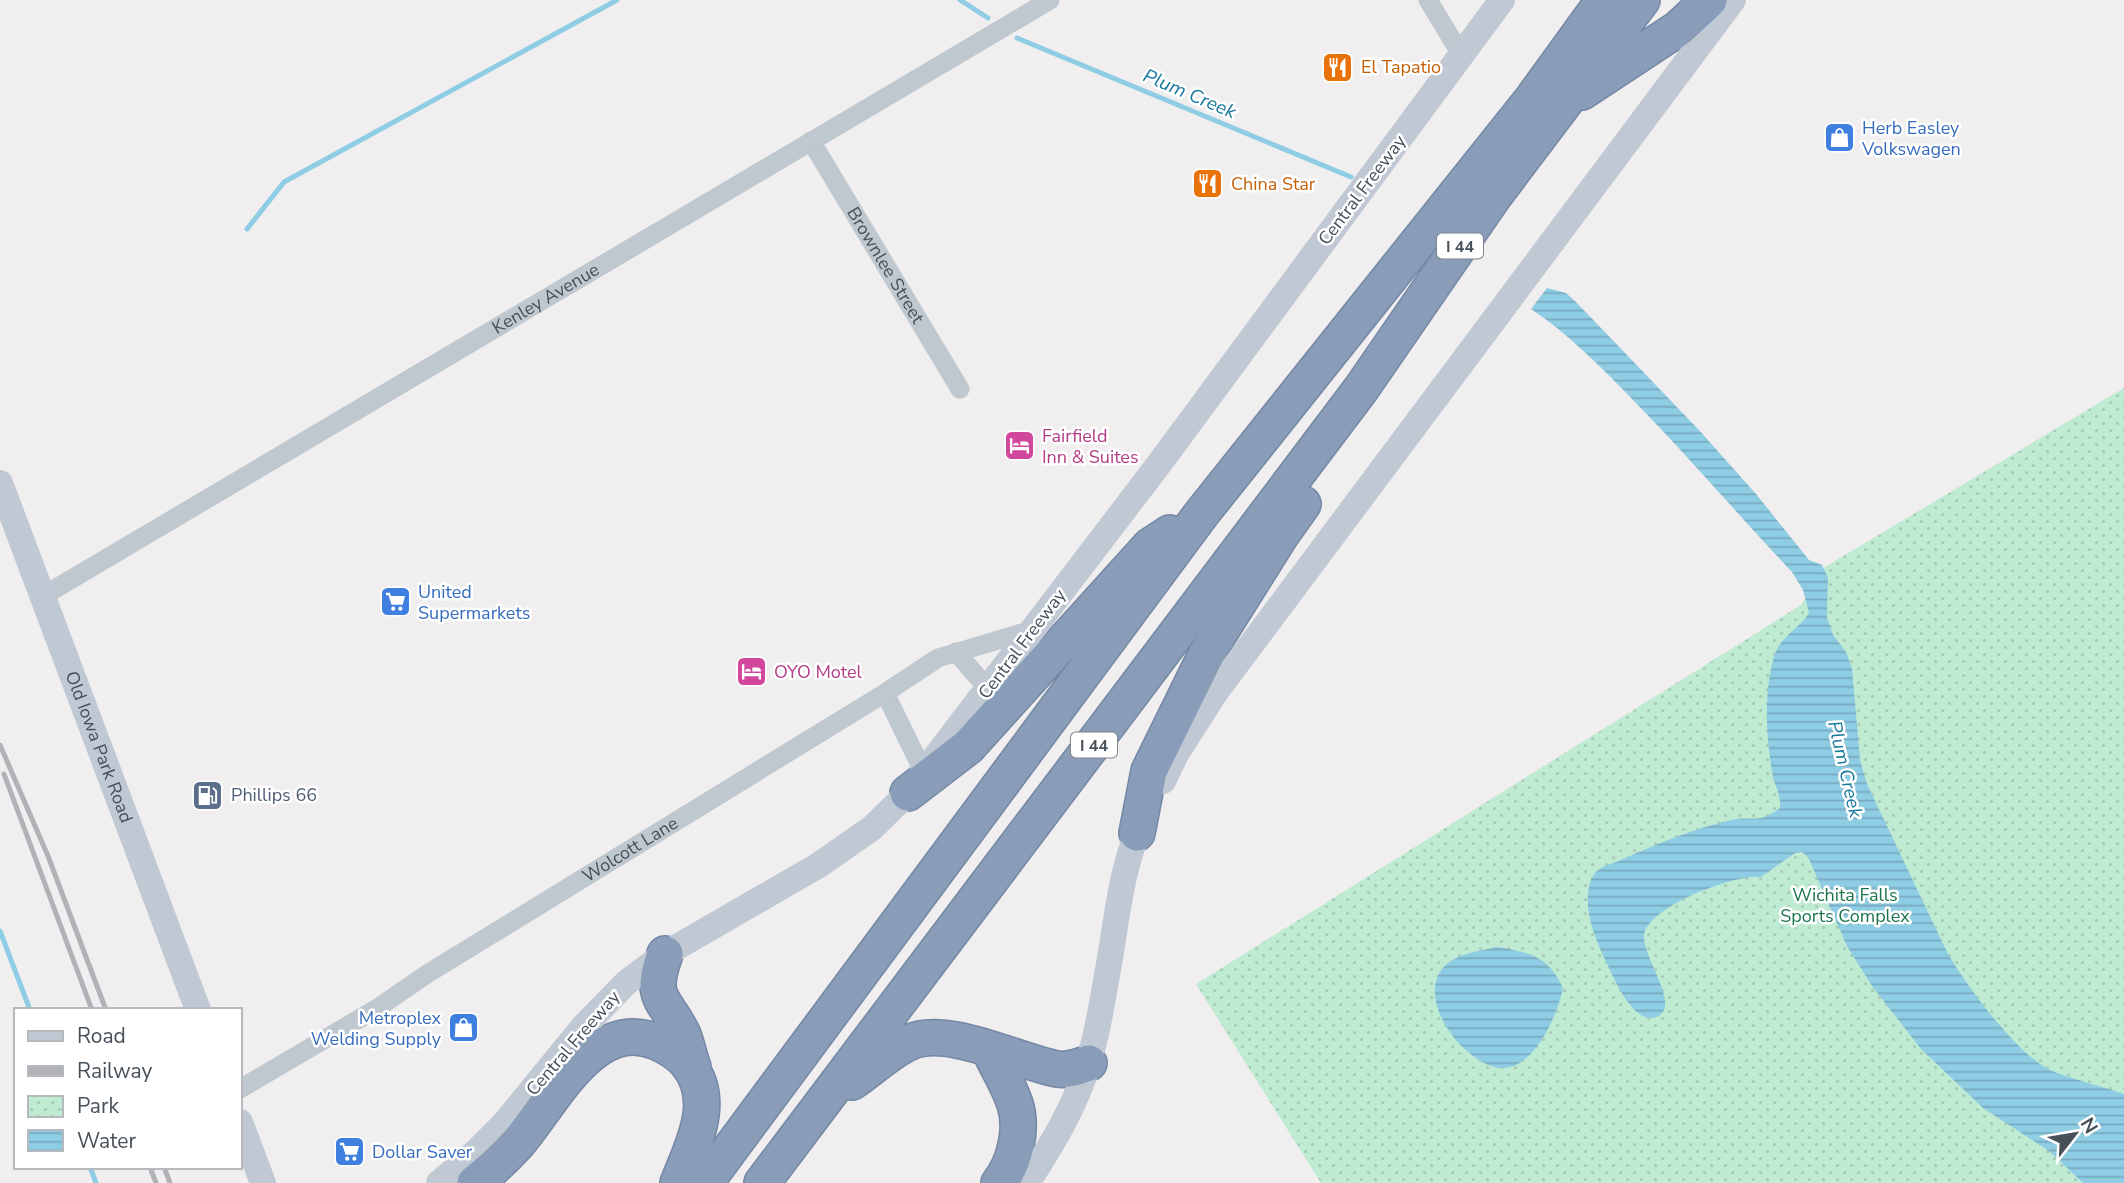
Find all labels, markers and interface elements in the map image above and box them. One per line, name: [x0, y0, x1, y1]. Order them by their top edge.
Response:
restaurant icon: El Tapatio: [1321, 50, 1355, 84]
place label: El Tapatio: [1361, 55, 1441, 79]
water label: Plum Creek: [1139, 63, 1241, 125]
place label: Herb Easley Volkswagen: [1861, 116, 1961, 161]
shop icon: Herb Easley Volkswagen: [1822, 121, 1856, 155]
street label: Central Freeway: [1313, 129, 1412, 250]
restaurant icon: China Star: [1191, 167, 1225, 201]
place label: China Star: [1231, 172, 1316, 196]
street label: Brownlee Street: [841, 203, 930, 329]
road number: I 44: [1437, 234, 1483, 258]
street label: Kenley Avenue: [487, 257, 604, 340]
place label: Fairfield Inn & Suites: [1042, 424, 1139, 469]
hotel icon: Fairfield Inn & Suites: [1002, 429, 1036, 463]
place label: United Supermarkets: [418, 580, 530, 625]
street label: Central Freeway: [973, 583, 1072, 704]
supermarket icon: United Supermarkets: [378, 585, 412, 619]
hotel icon: OYO Motel: [734, 655, 768, 689]
place label: OYO Motel: [774, 660, 862, 684]
street label: Old Iowa Park Road: [60, 668, 139, 826]
water label: Plum Creek: [1821, 718, 1869, 821]
road number: I 44: [1071, 732, 1117, 758]
fuel station icon: Phillips 66: [191, 778, 225, 812]
place label: Phillips 66: [231, 783, 317, 807]
street label: Wolcott Lane: [578, 811, 683, 888]
park label: Wichita Falls Sports Complex: [1780, 883, 1910, 928]
street label: Central Freeway: [521, 985, 626, 1101]
place label: Metroplex Welding Supply: [311, 1006, 442, 1051]
legend: [14, 1008, 242, 1169]
shop icon: Metroplex Welding Supply: [447, 1011, 481, 1045]
text: Road: [77, 1022, 126, 1050]
text: Railway: [77, 1057, 152, 1085]
text: Park: [77, 1092, 119, 1120]
north arrow: [2040, 1099, 2110, 1169]
text: N: [2074, 1113, 2104, 1139]
text: Water: [77, 1127, 136, 1155]
supermarket icon: Dollar Saver: [332, 1135, 366, 1169]
place label: Dollar Saver: [372, 1140, 473, 1164]

